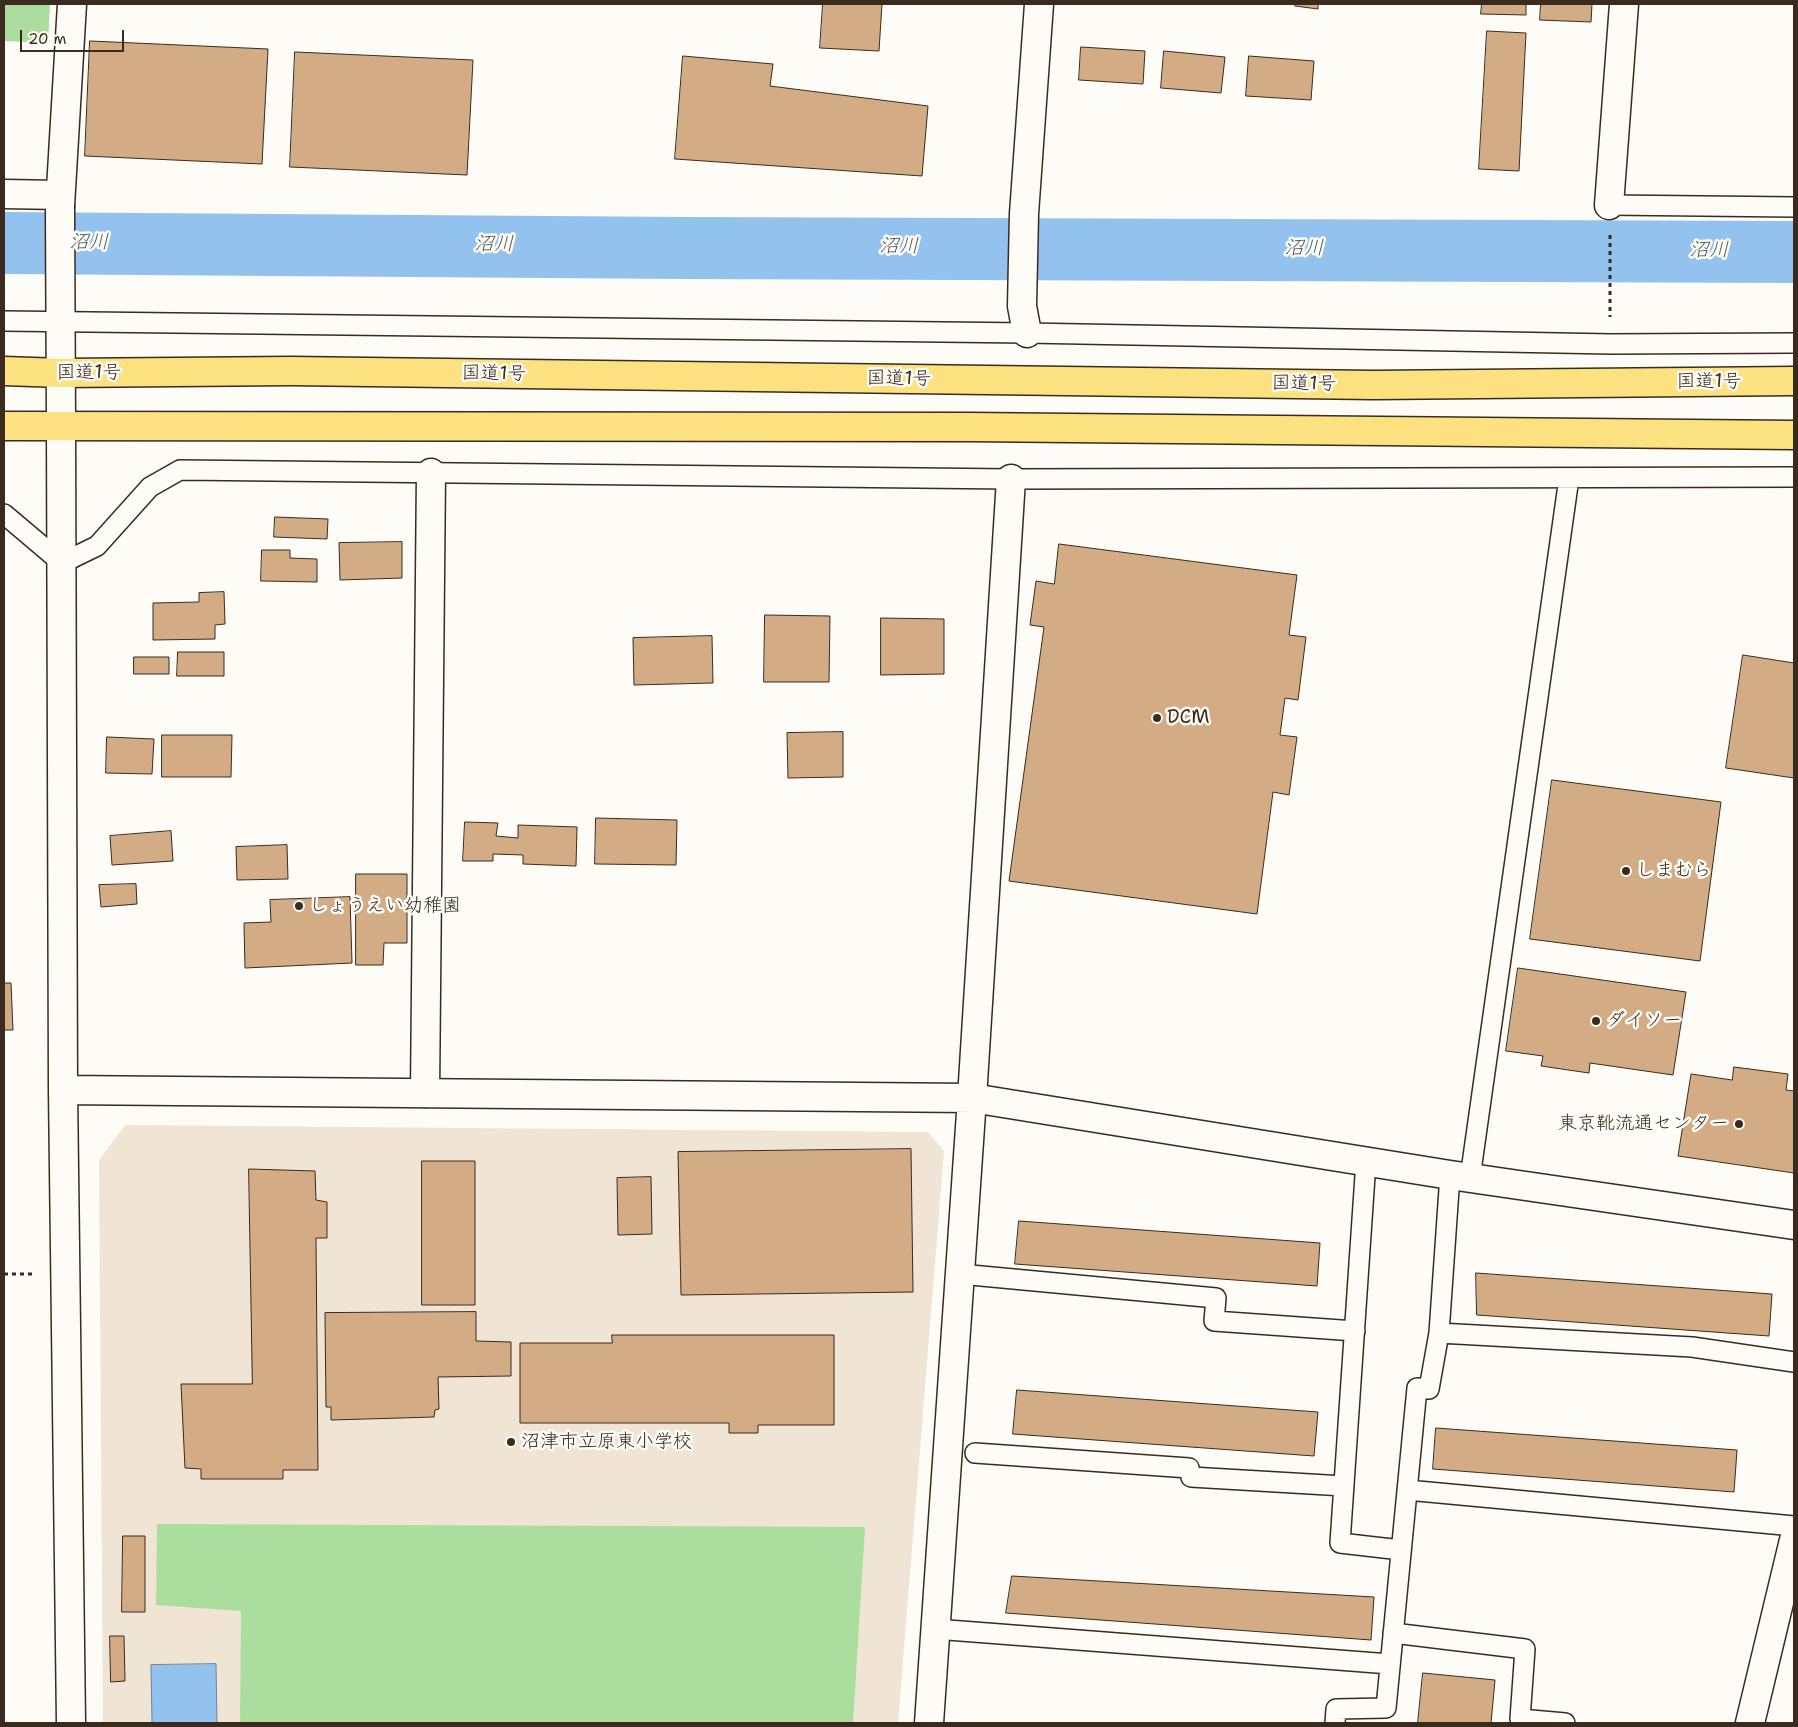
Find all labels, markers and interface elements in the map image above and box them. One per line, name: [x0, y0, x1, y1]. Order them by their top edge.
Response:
scale bar: [22, 20, 126, 52]
text: 20 m: [28, 29, 67, 49]
water label: 沼川: [69, 231, 109, 255]
water label: 沼川: [474, 233, 514, 257]
water label: 沼川: [879, 235, 919, 259]
water label: 沼川: [1284, 237, 1324, 261]
water label: 沼川: [1689, 239, 1729, 263]
street label: 国道1号: [57, 362, 121, 384]
street label: 国道1号: [461, 362, 527, 386]
street label: 国道1号: [866, 367, 932, 391]
street label: 国道1号: [1677, 371, 1741, 393]
street label: 国道1号: [1271, 372, 1337, 396]
place label: DCM: [1167, 707, 1209, 729]
marker: DCM: [1151, 712, 1163, 724]
place label: しまむら: [1636, 860, 1712, 882]
marker: しまむら: [1620, 865, 1632, 877]
place label: しょうえい幼稚園: [309, 895, 461, 917]
marker: しょうえい幼稚園: [293, 900, 305, 912]
place label: ダイソー: [1606, 1010, 1682, 1032]
marker: ダイソー: [1590, 1015, 1602, 1027]
place label: 東京靴流通センター: [1558, 1113, 1729, 1135]
marker: 東京靴流通センター: [1733, 1118, 1745, 1130]
place label: 沼津市立原東小学校: [521, 1431, 692, 1453]
marker: 沼津市立原東小学校: [505, 1436, 517, 1448]

